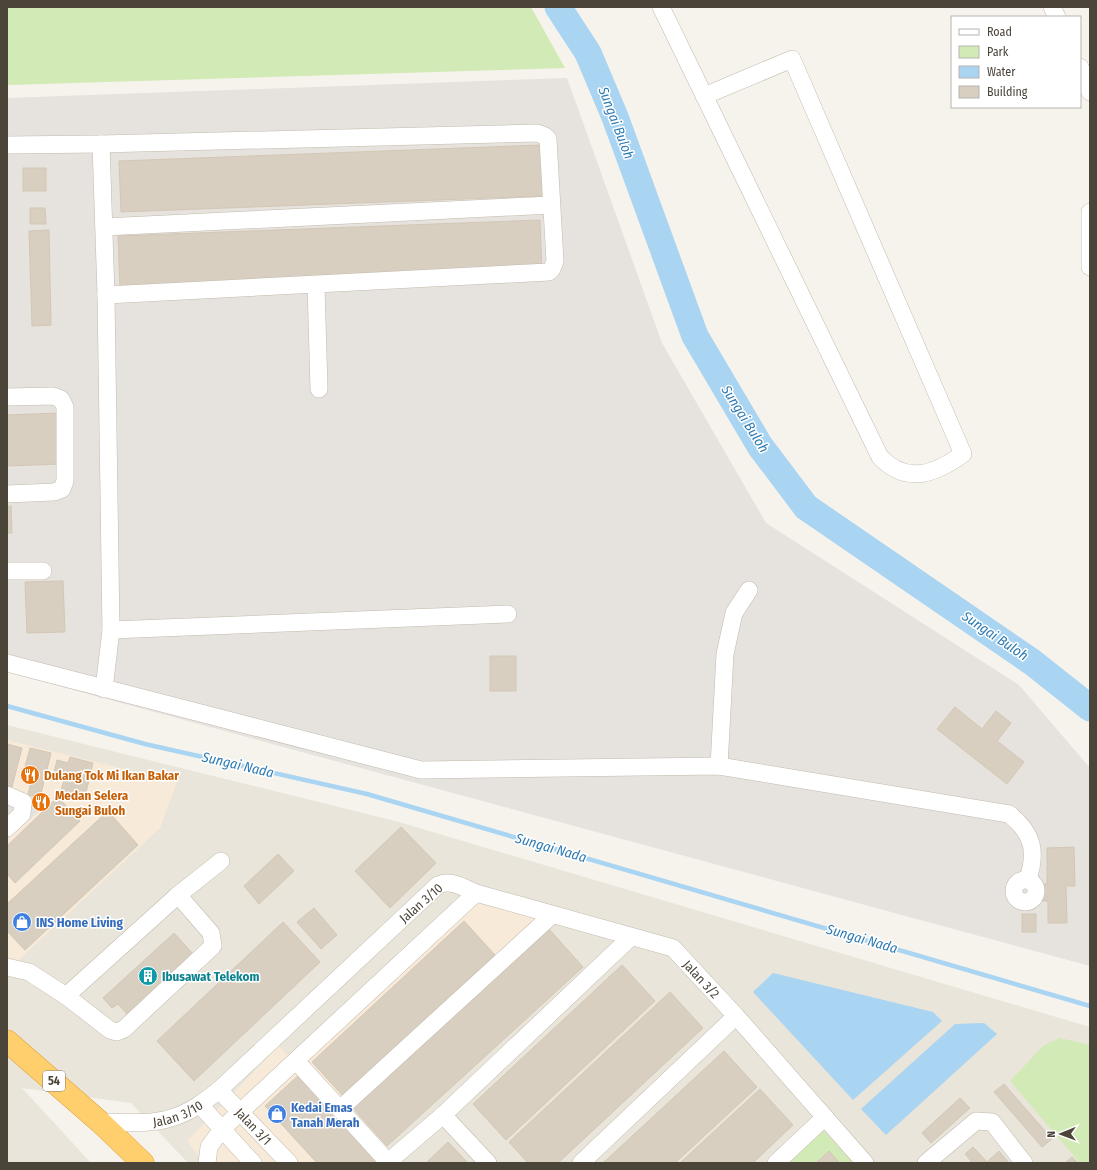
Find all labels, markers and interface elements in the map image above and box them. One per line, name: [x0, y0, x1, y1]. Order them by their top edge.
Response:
legend: [951, 16, 1081, 108]
text: Road: [987, 25, 1012, 39]
text: Park: [987, 45, 1009, 59]
text: Water: [987, 65, 1016, 79]
water label: Sungai Buloh: [594, 84, 638, 161]
text: Building: [987, 85, 1028, 99]
water label: Sungai Buloh: [717, 381, 772, 456]
water label: Sungai Buloh: [958, 607, 1031, 664]
water label: Sungai Nada: [199, 748, 276, 782]
restaurant icon: Dulang Tok Mi Ikan Bakar: [19, 764, 41, 786]
place label: Dulang Tok Mi Ikan Bakar: [44, 768, 179, 783]
place label: Medan Selera Sungai Buloh: [55, 788, 129, 818]
restaurant icon: Medan Selera Sungai Buloh: [30, 791, 52, 813]
water label: Sungai Nada: [512, 829, 589, 866]
street label: Jalan 3/10: [396, 880, 446, 926]
shop icon: INS Home Living: [11, 911, 33, 933]
place label: INS Home Living: [36, 915, 123, 930]
water label: Sungai Nada: [823, 920, 900, 957]
street label: Jalan 3/2: [680, 957, 723, 1001]
building icon: Ibusawat Telekom: [137, 965, 159, 987]
place label: Ibusawat Telekom: [162, 969, 260, 984]
road number: 54: [43, 1071, 65, 1091]
street label: Jalan 3/10: [152, 1097, 205, 1129]
place label: Kedai Emas Tanah Merah: [291, 1100, 360, 1130]
shop icon: Kedai Emas Tanah Merah: [266, 1103, 288, 1125]
street label: Jalan 3/1: [232, 1104, 275, 1148]
north arrow: [1041, 1114, 1081, 1154]
text: N: [1045, 1131, 1058, 1138]

